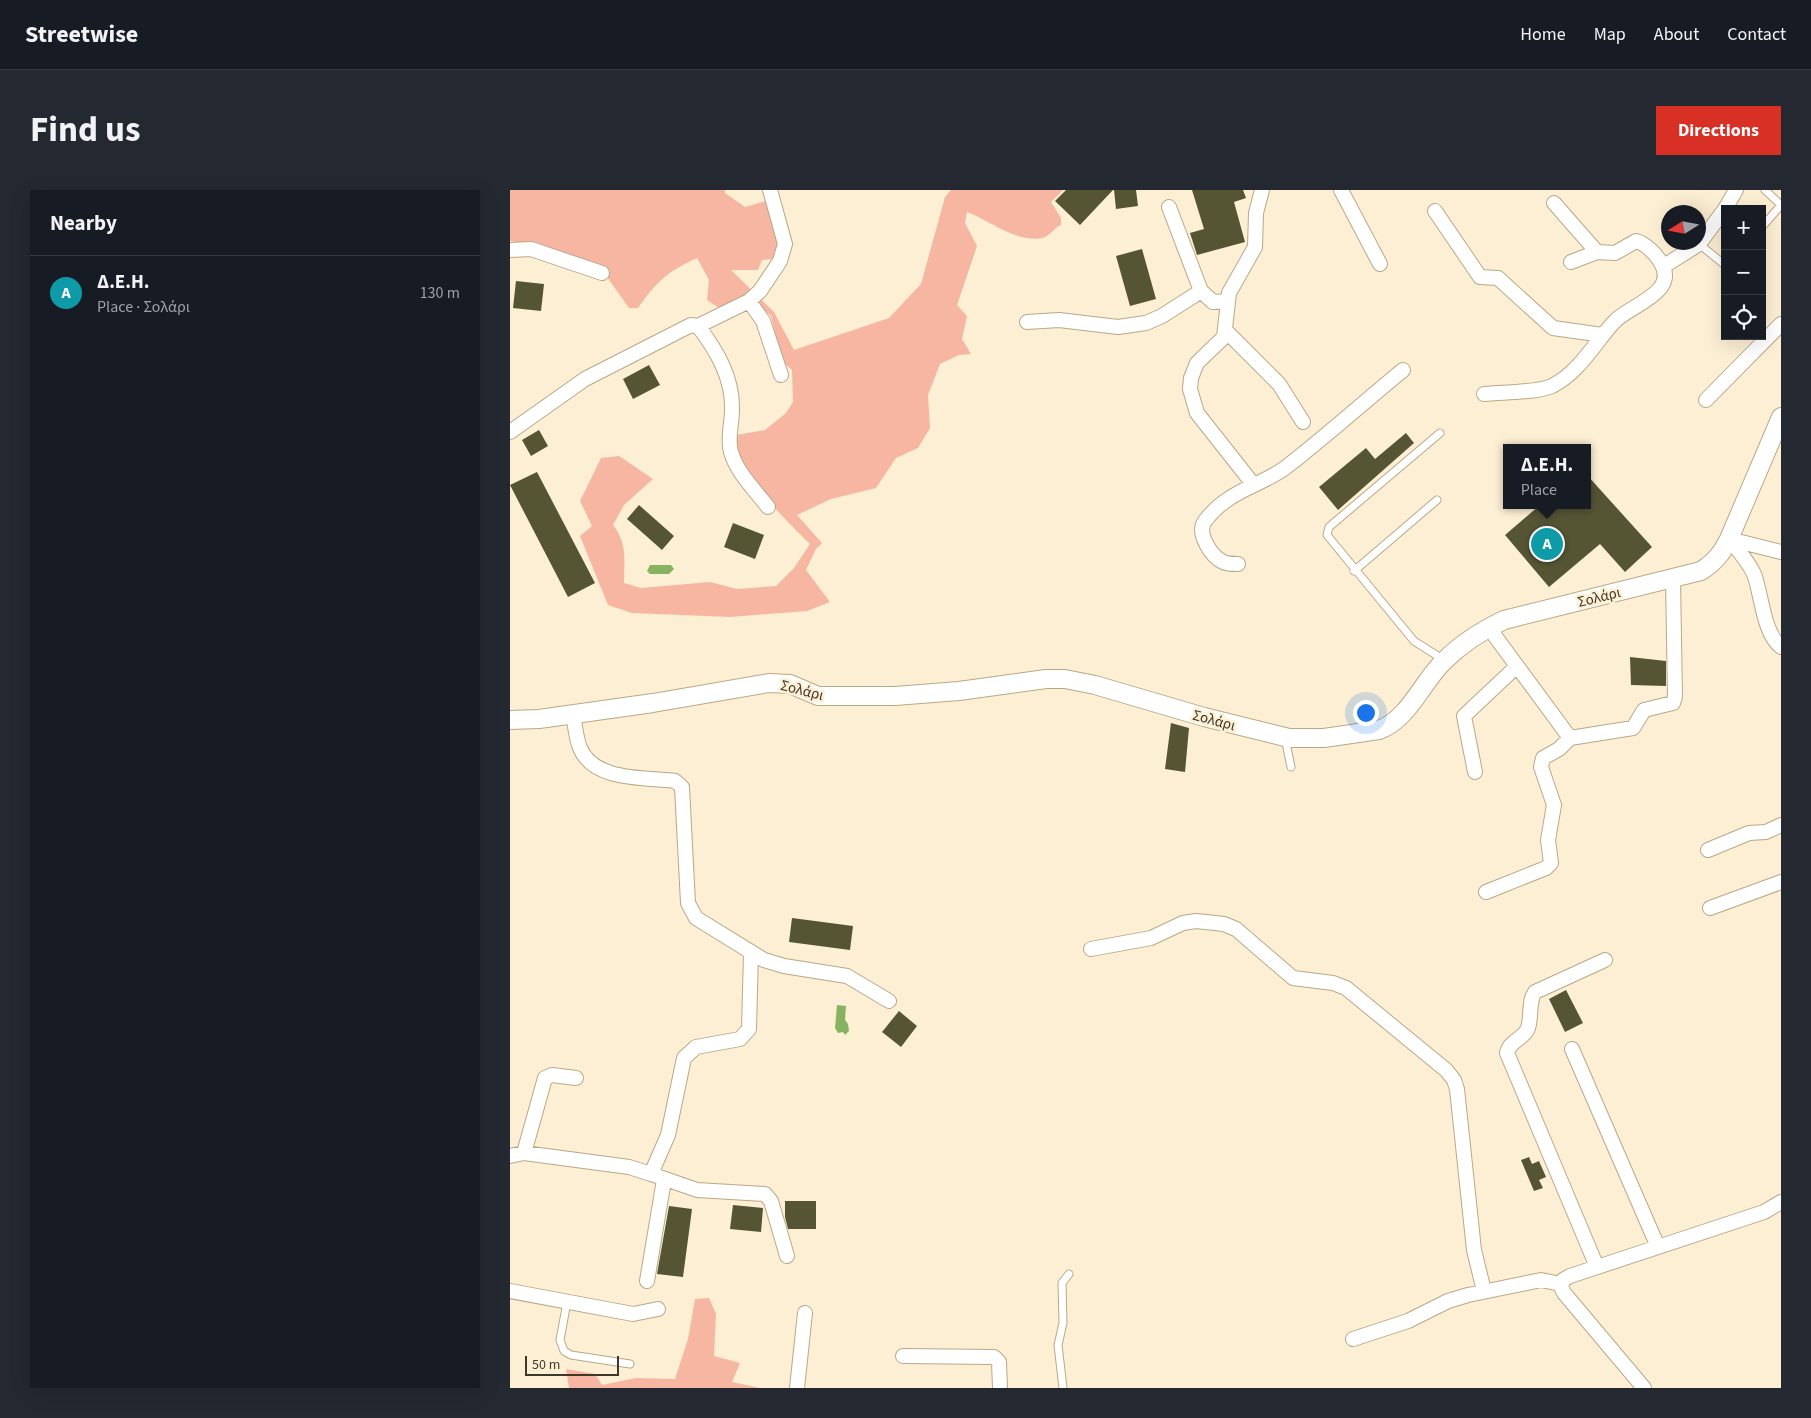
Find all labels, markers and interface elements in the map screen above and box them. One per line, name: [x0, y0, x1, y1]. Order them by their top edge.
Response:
text: Streetwise: [25, 17, 138, 52]
text: Home: [1520, 22, 1566, 47]
text: Map: [1594, 22, 1626, 47]
text: About: [1654, 22, 1699, 47]
text: Contact: [1727, 22, 1786, 47]
text: Find us: [30, 105, 140, 155]
button: Directions: [1656, 106, 1781, 155]
north arrow: [1661, 205, 1706, 250]
map controls: [1721, 205, 1766, 340]
button: +: [1721, 205, 1766, 250]
text: Nearby: [50, 208, 117, 238]
button: −: [1721, 250, 1766, 295]
text: Δ.Ε.Η.: [97, 269, 149, 296]
text: A: [61, 282, 71, 304]
text: 130 m: [420, 282, 460, 304]
button: locate: [1721, 295, 1766, 340]
text: Place · Σολάρι: [97, 296, 190, 318]
popup: [1503, 444, 1591, 509]
text: Δ.Ε.Η.: [1521, 452, 1573, 479]
text: Place: [1521, 479, 1557, 501]
pin: A: [1531, 525, 1563, 563]
street label: Σολάρι: [1575, 582, 1623, 613]
street label: Σολάρι: [778, 675, 826, 706]
your location: [1353, 700, 1379, 726]
street label: Σολάρι: [1190, 705, 1238, 736]
scale bar: [525, 1353, 619, 1376]
text: 50 m: [532, 1355, 560, 1375]

